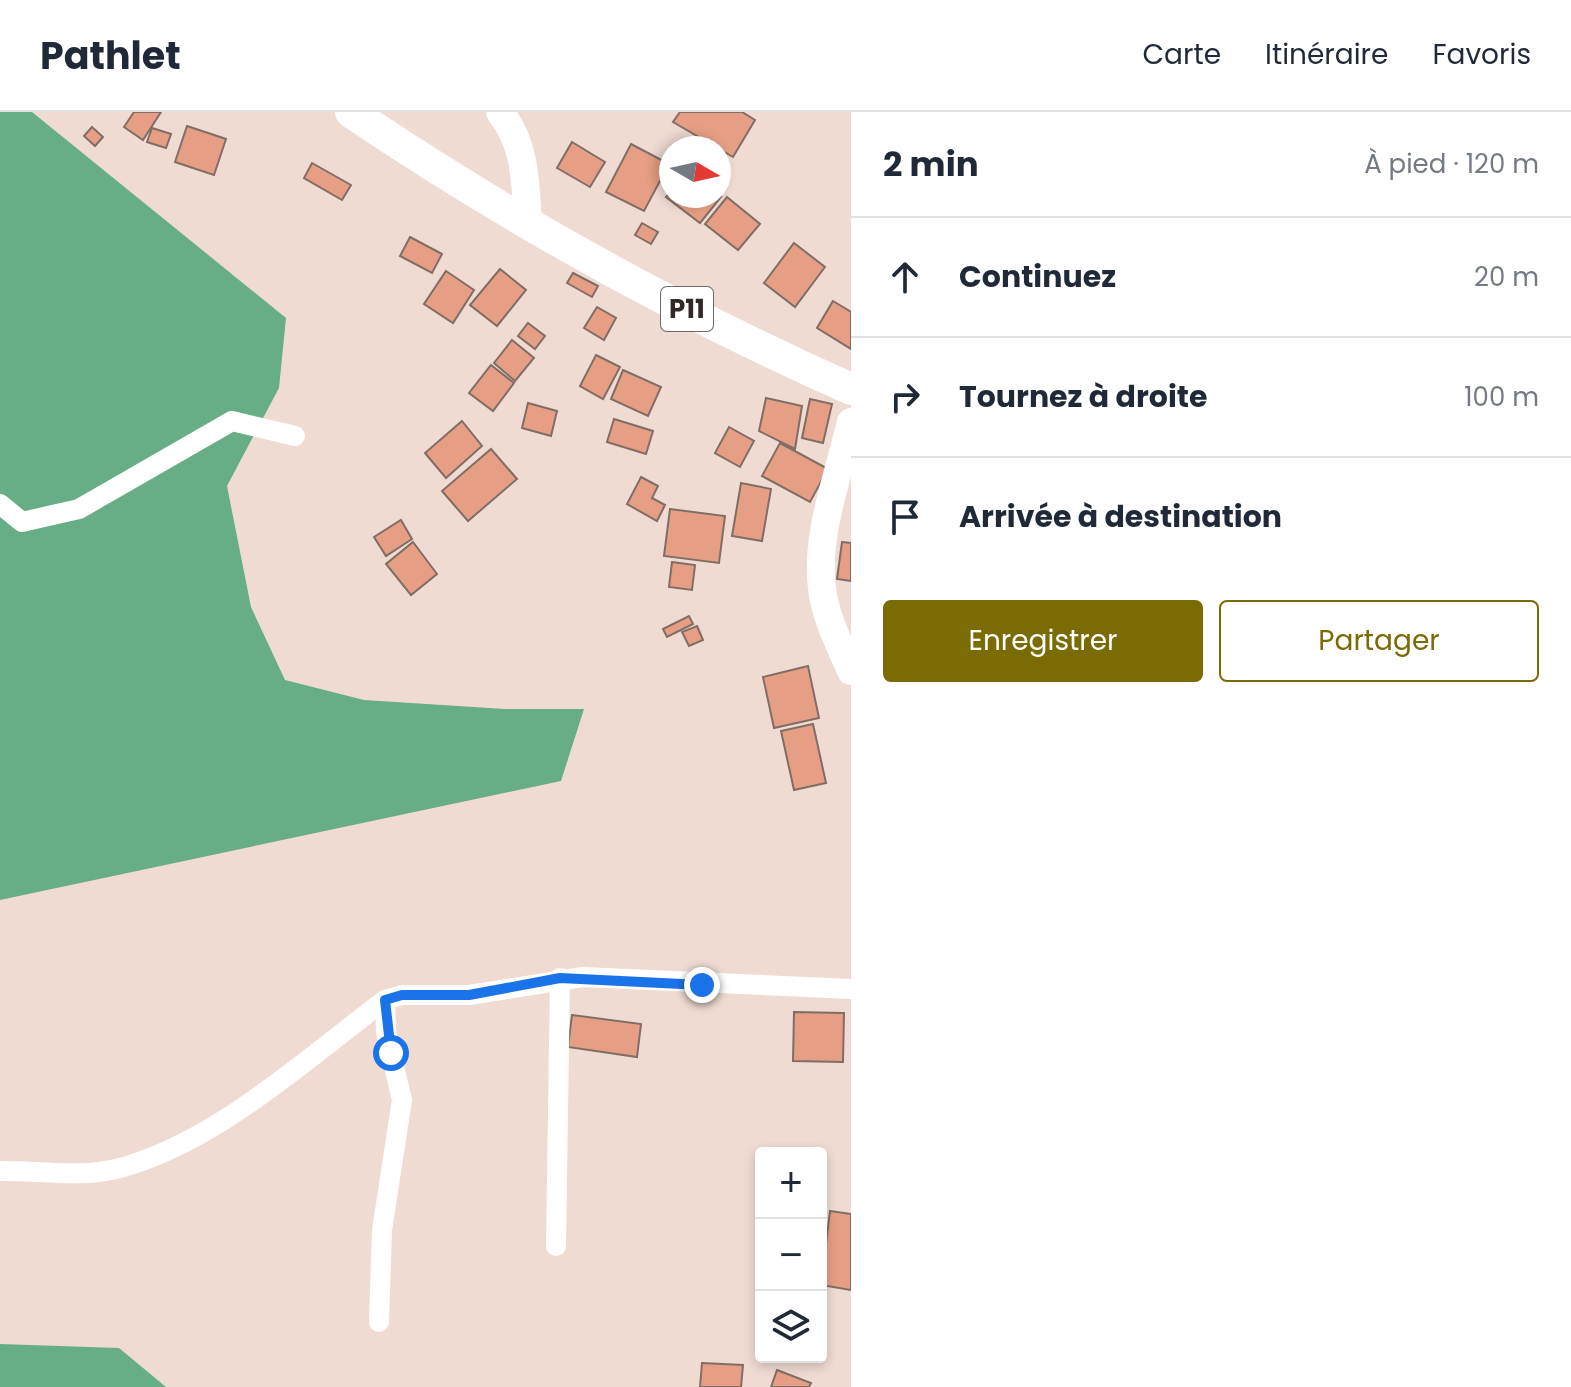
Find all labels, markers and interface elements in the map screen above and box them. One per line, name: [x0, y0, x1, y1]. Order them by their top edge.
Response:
text: Pathlet: [40, 29, 181, 82]
text: Carte: [1143, 35, 1221, 74]
text: Itinéraire: [1265, 35, 1388, 74]
text: Favoris: [1432, 35, 1531, 74]
north arrow: [659, 136, 731, 208]
text: 2 min: [883, 140, 979, 188]
text: À pied · 120 m: [1364, 146, 1539, 182]
icon: ahead: [883, 255, 927, 299]
text: Continuez: [959, 255, 1116, 298]
text: 20 m: [1474, 259, 1539, 295]
road number: P11: [661, 287, 713, 331]
icon: right: [883, 375, 927, 419]
text: Tournez à droite: [959, 375, 1207, 418]
text: 100 m: [1464, 379, 1539, 415]
icon: arrive: [883, 495, 927, 539]
text: Arrivée à destination: [959, 495, 1282, 538]
button: Enregistrer: [883, 600, 1203, 682]
button: Partager: [1219, 600, 1539, 682]
route end: [684, 967, 720, 1003]
route start: [373, 1035, 409, 1071]
map controls: [755, 1147, 827, 1363]
button: +: [755, 1147, 827, 1219]
button: −: [755, 1219, 827, 1291]
button: layers: [755, 1291, 827, 1363]

